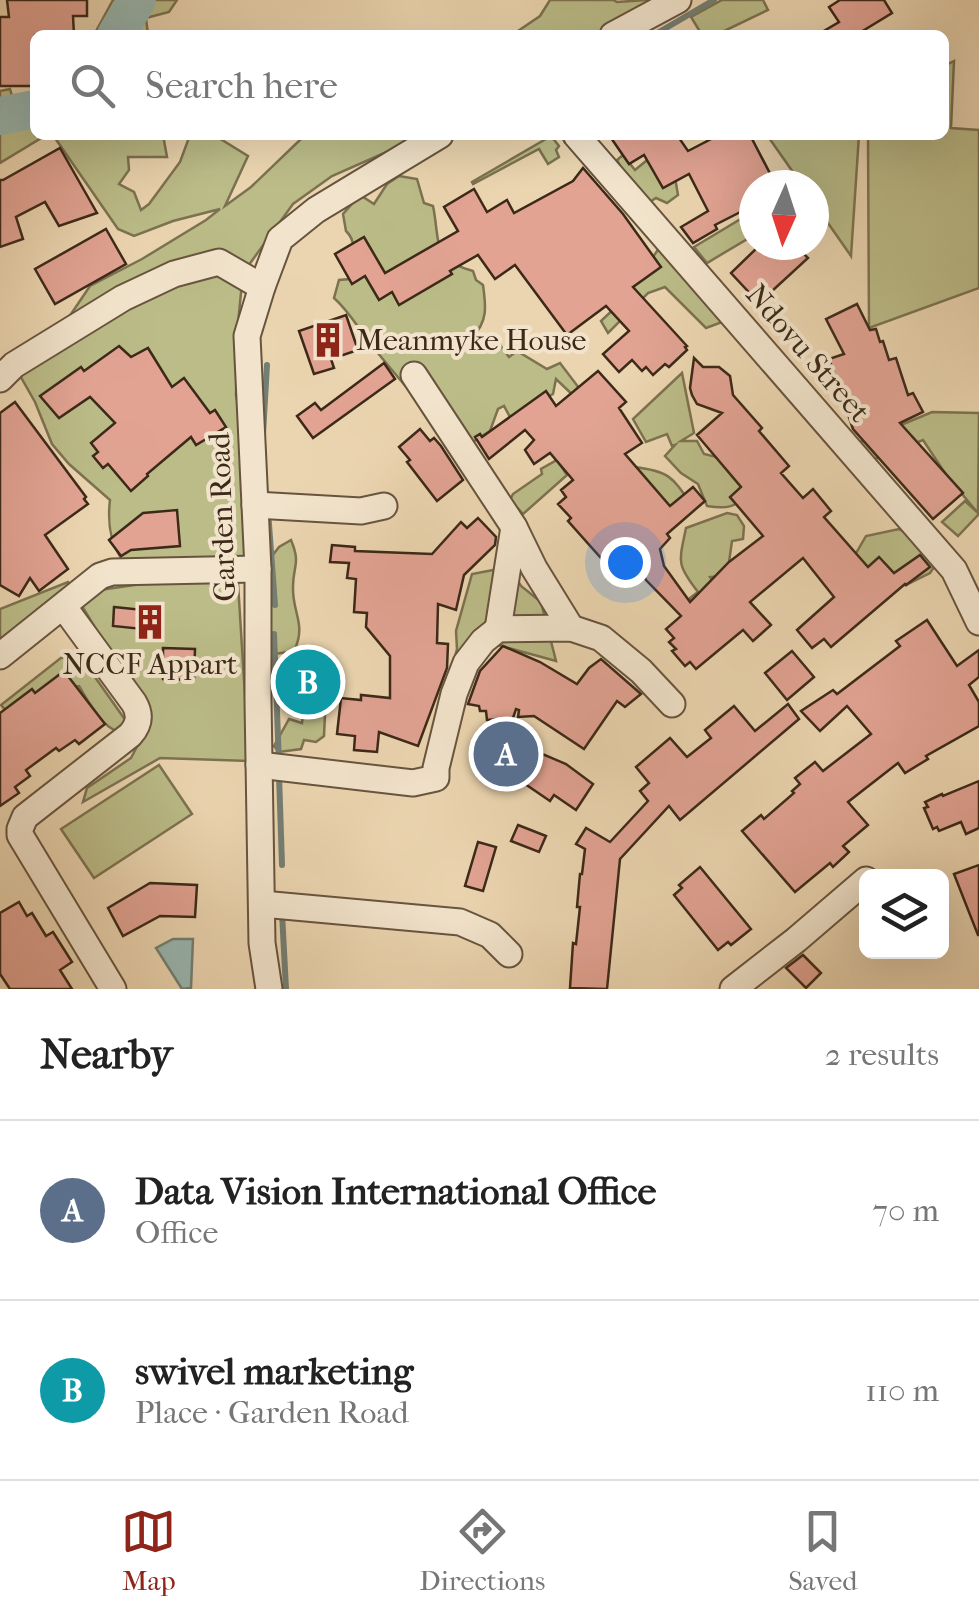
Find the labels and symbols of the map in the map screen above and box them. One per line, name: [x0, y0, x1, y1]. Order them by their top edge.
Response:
north arrow: [739, 170, 829, 260]
street label: Ndovu Street: [738, 277, 877, 429]
building icon: Meanmyke House: [309, 321, 347, 359]
place label: Meanmyke House: [356, 323, 587, 358]
street label: Garden Road: [202, 431, 243, 602]
your location: [600, 537, 651, 588]
building icon: NCCF Appart: [131, 603, 169, 641]
pin: B: [276, 644, 340, 720]
place label: NCCF Appart: [63, 647, 238, 682]
pin: A: [474, 716, 538, 792]

